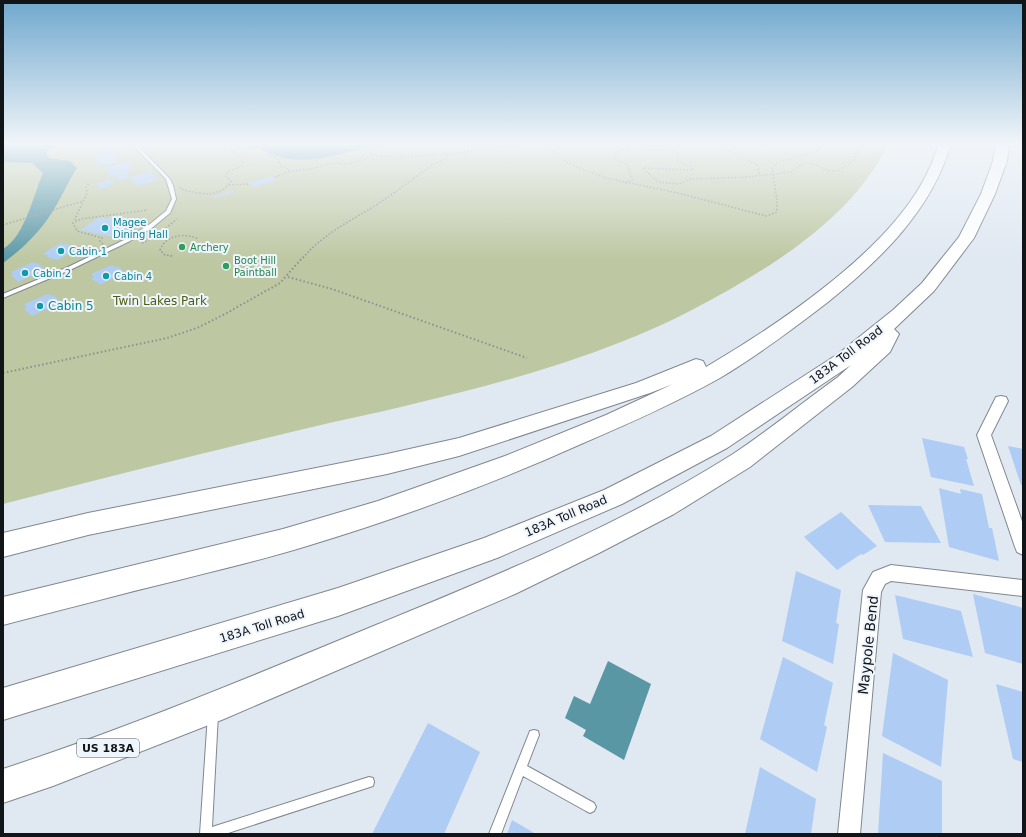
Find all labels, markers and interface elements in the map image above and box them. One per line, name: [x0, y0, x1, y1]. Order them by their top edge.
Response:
place label: Magee Dining Hall: [113, 217, 168, 240]
marker: Magee Dining Hall: [100, 223, 110, 233]
marker: Archery: [177, 242, 187, 252]
place label: Archery: [190, 242, 229, 253]
marker: Cabin 1: [56, 246, 66, 256]
place label: Cabin 1: [69, 246, 107, 257]
place label: Boot Hill Paintball: [234, 255, 277, 278]
marker: Boot Hill Paintball: [221, 261, 231, 271]
marker: Cabin 2: [20, 268, 30, 278]
place label: Cabin 2: [33, 268, 71, 279]
marker: Cabin 4: [101, 271, 111, 281]
place label: Cabin 4: [114, 271, 152, 282]
park label: Twin Lakes Park: [112, 294, 207, 308]
place label: Cabin 5: [48, 299, 94, 313]
marker: Cabin 5: [35, 301, 45, 311]
street label: 183A Toll Road: [807, 323, 885, 387]
street label: 183A Toll Road: [523, 492, 609, 540]
street label: Maypole Bend: [855, 595, 881, 695]
street label: 183A Toll Road: [218, 606, 306, 646]
road number: US 183A: [77, 739, 139, 757]

